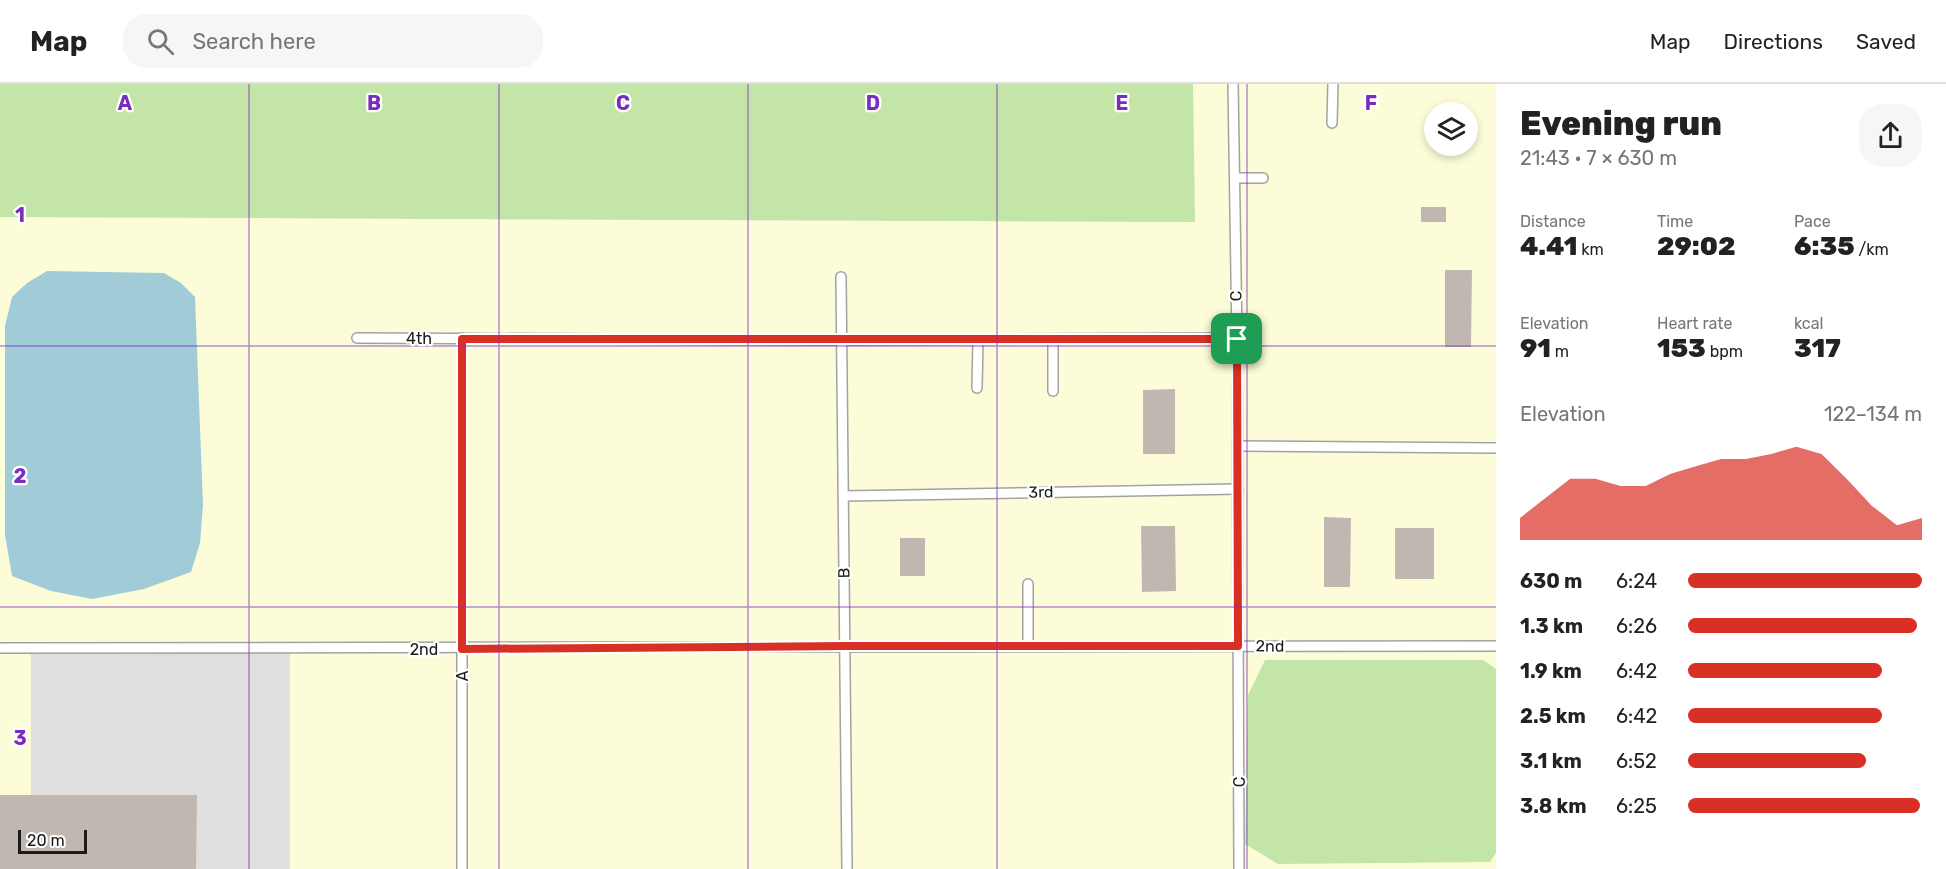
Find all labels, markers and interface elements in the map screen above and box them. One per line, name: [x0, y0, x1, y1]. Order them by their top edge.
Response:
search box: [123, 14, 543, 68]
text: Map: [30, 25, 87, 58]
icon: search: [144, 25, 177, 58]
text: Search here: [192, 28, 316, 55]
text: Map: [1650, 29, 1691, 54]
text: Directions: [1724, 29, 1823, 54]
text: Saved: [1856, 29, 1916, 54]
text: A: [118, 91, 133, 115]
text: B: [367, 91, 381, 115]
text: C: [616, 91, 630, 115]
text: D: [866, 91, 880, 115]
text: E: [1116, 91, 1128, 115]
text: F: [1365, 91, 1377, 115]
map controls: [1424, 102, 1478, 156]
button: layers: [1424, 102, 1478, 156]
text: Evening run: [1520, 104, 1722, 143]
button: share: [1859, 104, 1922, 167]
text: 21:43 · 7 × 630 m: [1520, 146, 1677, 170]
text: 1: [15, 203, 25, 227]
text: Distance: [1520, 212, 1586, 231]
text: Time: [1657, 212, 1693, 231]
text: Pace: [1794, 212, 1831, 231]
text: 4.41: [1520, 231, 1577, 262]
text: 29:02: [1657, 231, 1736, 262]
text: 6:35: [1794, 231, 1855, 262]
text: km: [1577, 240, 1604, 259]
text: /km: [1855, 240, 1889, 259]
street label: C: [1226, 291, 1246, 301]
pin: [1211, 313, 1262, 364]
text: Elevation: [1520, 314, 1589, 333]
text: Heart rate: [1657, 314, 1732, 333]
text: kcal: [1794, 314, 1823, 333]
icon: arrive: [1220, 322, 1253, 355]
street label: 4th: [406, 329, 432, 348]
text: 91: [1520, 333, 1551, 364]
text: 153: [1657, 333, 1706, 364]
text: 317: [1794, 333, 1841, 364]
text: m: [1551, 342, 1569, 361]
text: bpm: [1706, 342, 1743, 361]
text: Elevation: [1520, 402, 1606, 426]
text: 122–134 m: [1824, 402, 1922, 426]
text: 2: [14, 464, 27, 488]
street label: 3rd: [1028, 482, 1054, 502]
street label: B: [834, 567, 854, 579]
text: 630 m: [1520, 569, 1582, 593]
text: 6:24: [1616, 569, 1657, 593]
text: 1.3 km: [1520, 614, 1583, 638]
text: 6:26: [1616, 614, 1657, 638]
street label: 2nd: [1256, 636, 1284, 656]
street label: 2nd: [410, 640, 438, 659]
text: 1.9 km: [1520, 659, 1582, 683]
text: 6:42: [1616, 659, 1657, 683]
street label: A: [453, 670, 472, 681]
text: 2.5 km: [1520, 704, 1586, 728]
text: 6:42: [1616, 704, 1657, 728]
text: 3: [13, 726, 27, 750]
text: 3.1 km: [1520, 749, 1582, 773]
text: 6:52: [1616, 749, 1657, 773]
street label: C: [1230, 777, 1249, 787]
text: 3.8 km: [1520, 794, 1587, 818]
text: 6:25: [1616, 794, 1657, 818]
scale bar: [18, 827, 87, 854]
text: 20 m: [27, 831, 65, 850]

